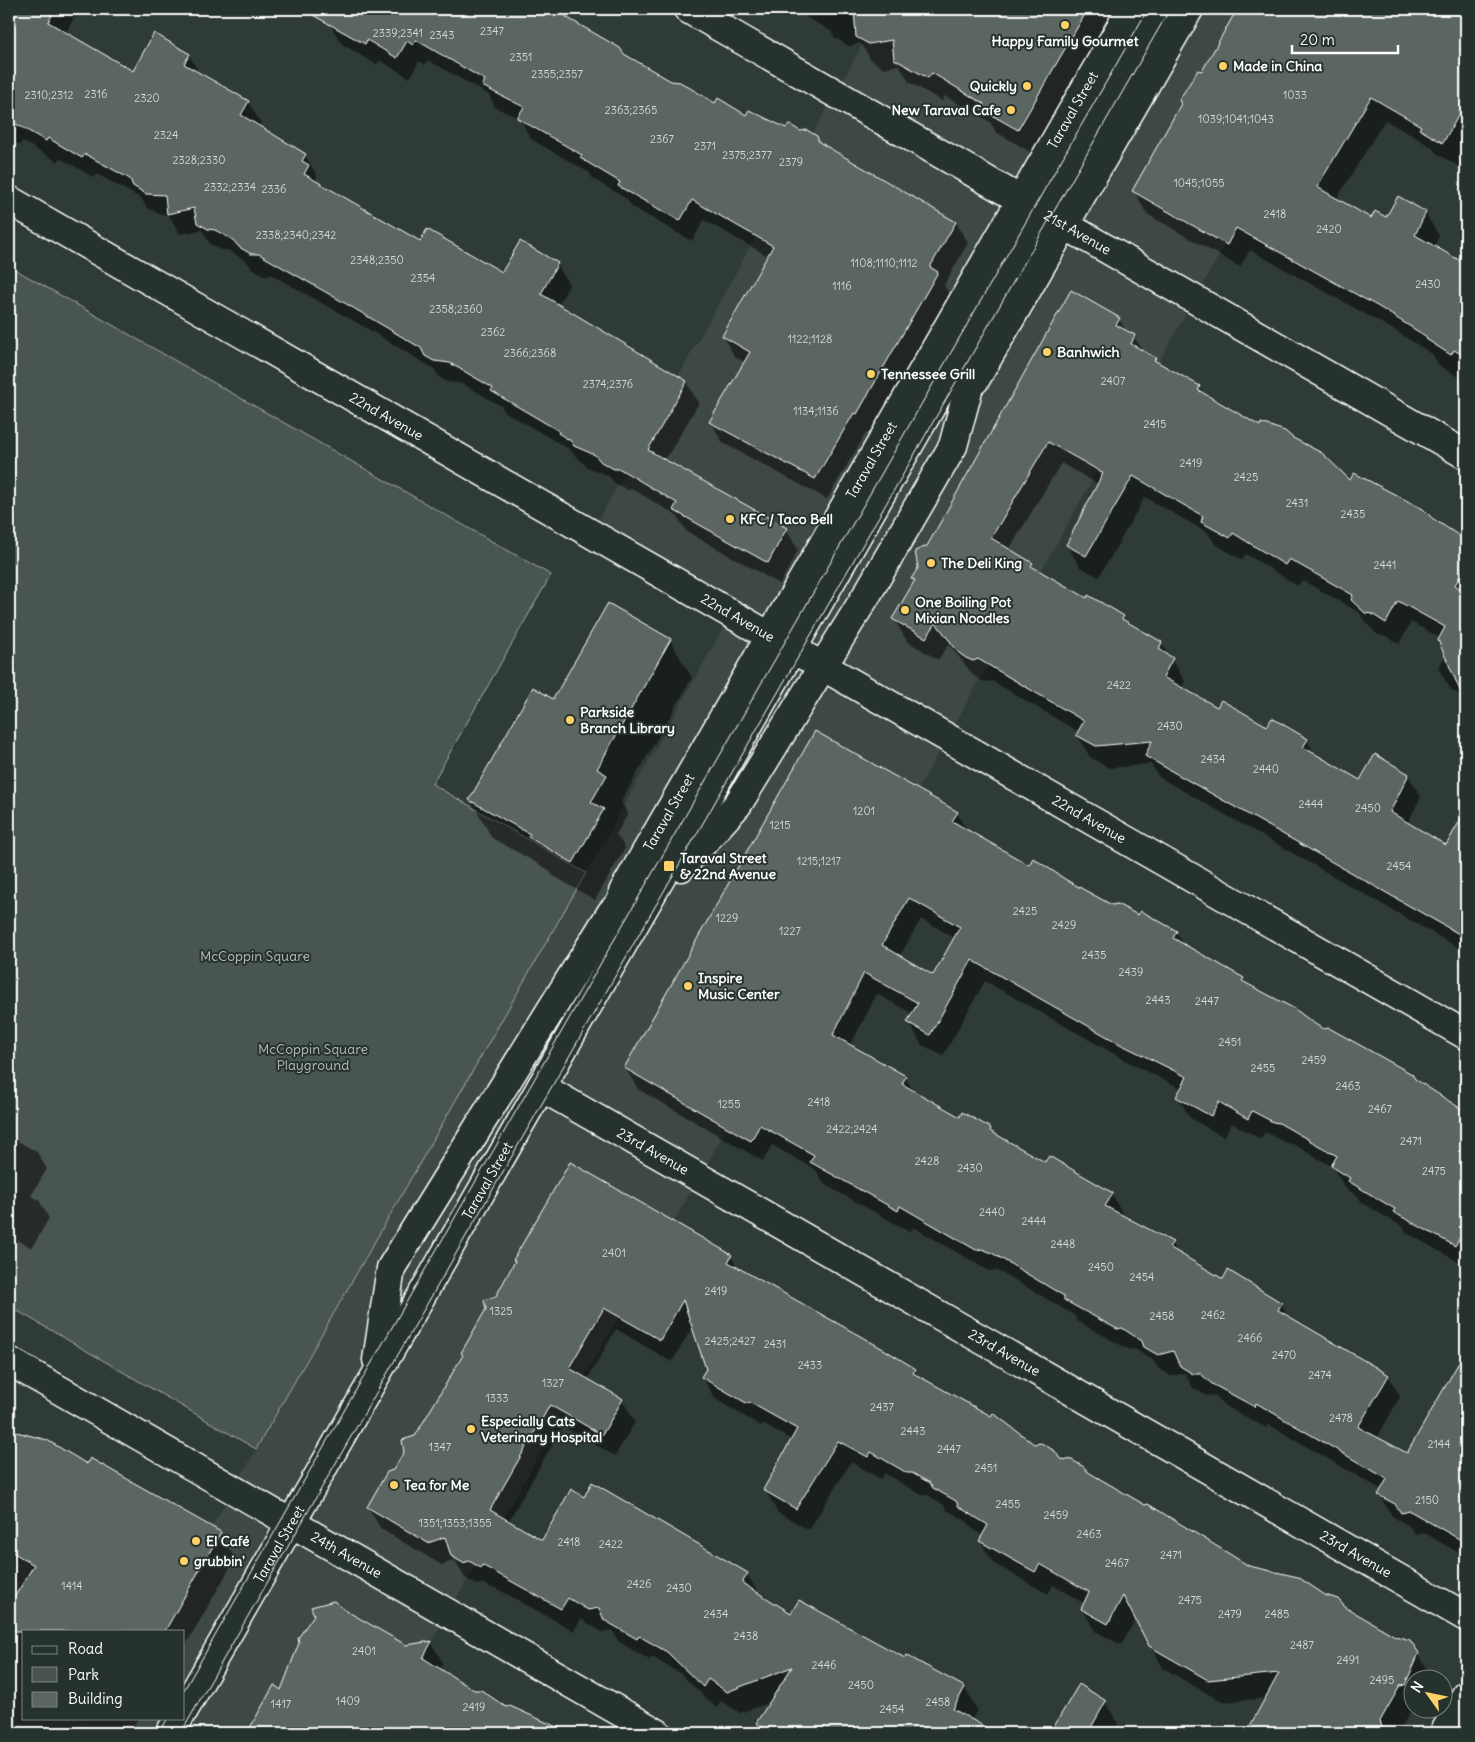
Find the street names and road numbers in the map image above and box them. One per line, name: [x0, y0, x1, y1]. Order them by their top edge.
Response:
street label: Taraval Street: [1043, 68, 1102, 152]
street label: 21st Avenue: [1041, 206, 1114, 259]
street label: 22nd Avenue: [346, 388, 426, 444]
street label: Taraval Street: [842, 418, 901, 502]
street label: 22nd Avenue: [698, 589, 778, 646]
street label: Taraval Street: [639, 770, 698, 854]
street label: 22nd Avenue: [1049, 791, 1129, 847]
street label: 23rd Avenue: [614, 1124, 692, 1179]
street label: Taraval Street: [458, 1138, 517, 1223]
street label: 23rd Avenue: [965, 1325, 1043, 1380]
street label: Taraval Street: [250, 1502, 308, 1586]
street label: 23rd Avenue: [1317, 1526, 1395, 1581]
street label: 24th Avenue: [308, 1527, 385, 1582]

